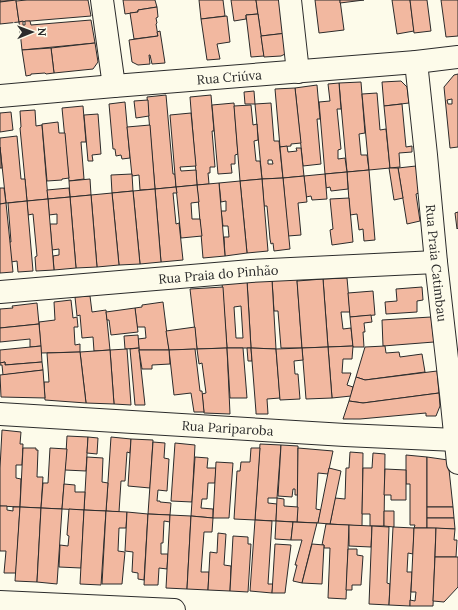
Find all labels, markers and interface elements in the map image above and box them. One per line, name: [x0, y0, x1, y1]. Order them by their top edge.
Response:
north arrow: [12, 12, 52, 52]
text: N: [35, 27, 49, 37]
street label: Rua Criúva: [196, 66, 263, 88]
street label: Rua Praia Catimbau: [422, 203, 451, 323]
street label: Rua Praia do Pinhão: [158, 261, 279, 287]
street label: Rua Pariparoba: [181, 417, 274, 439]

